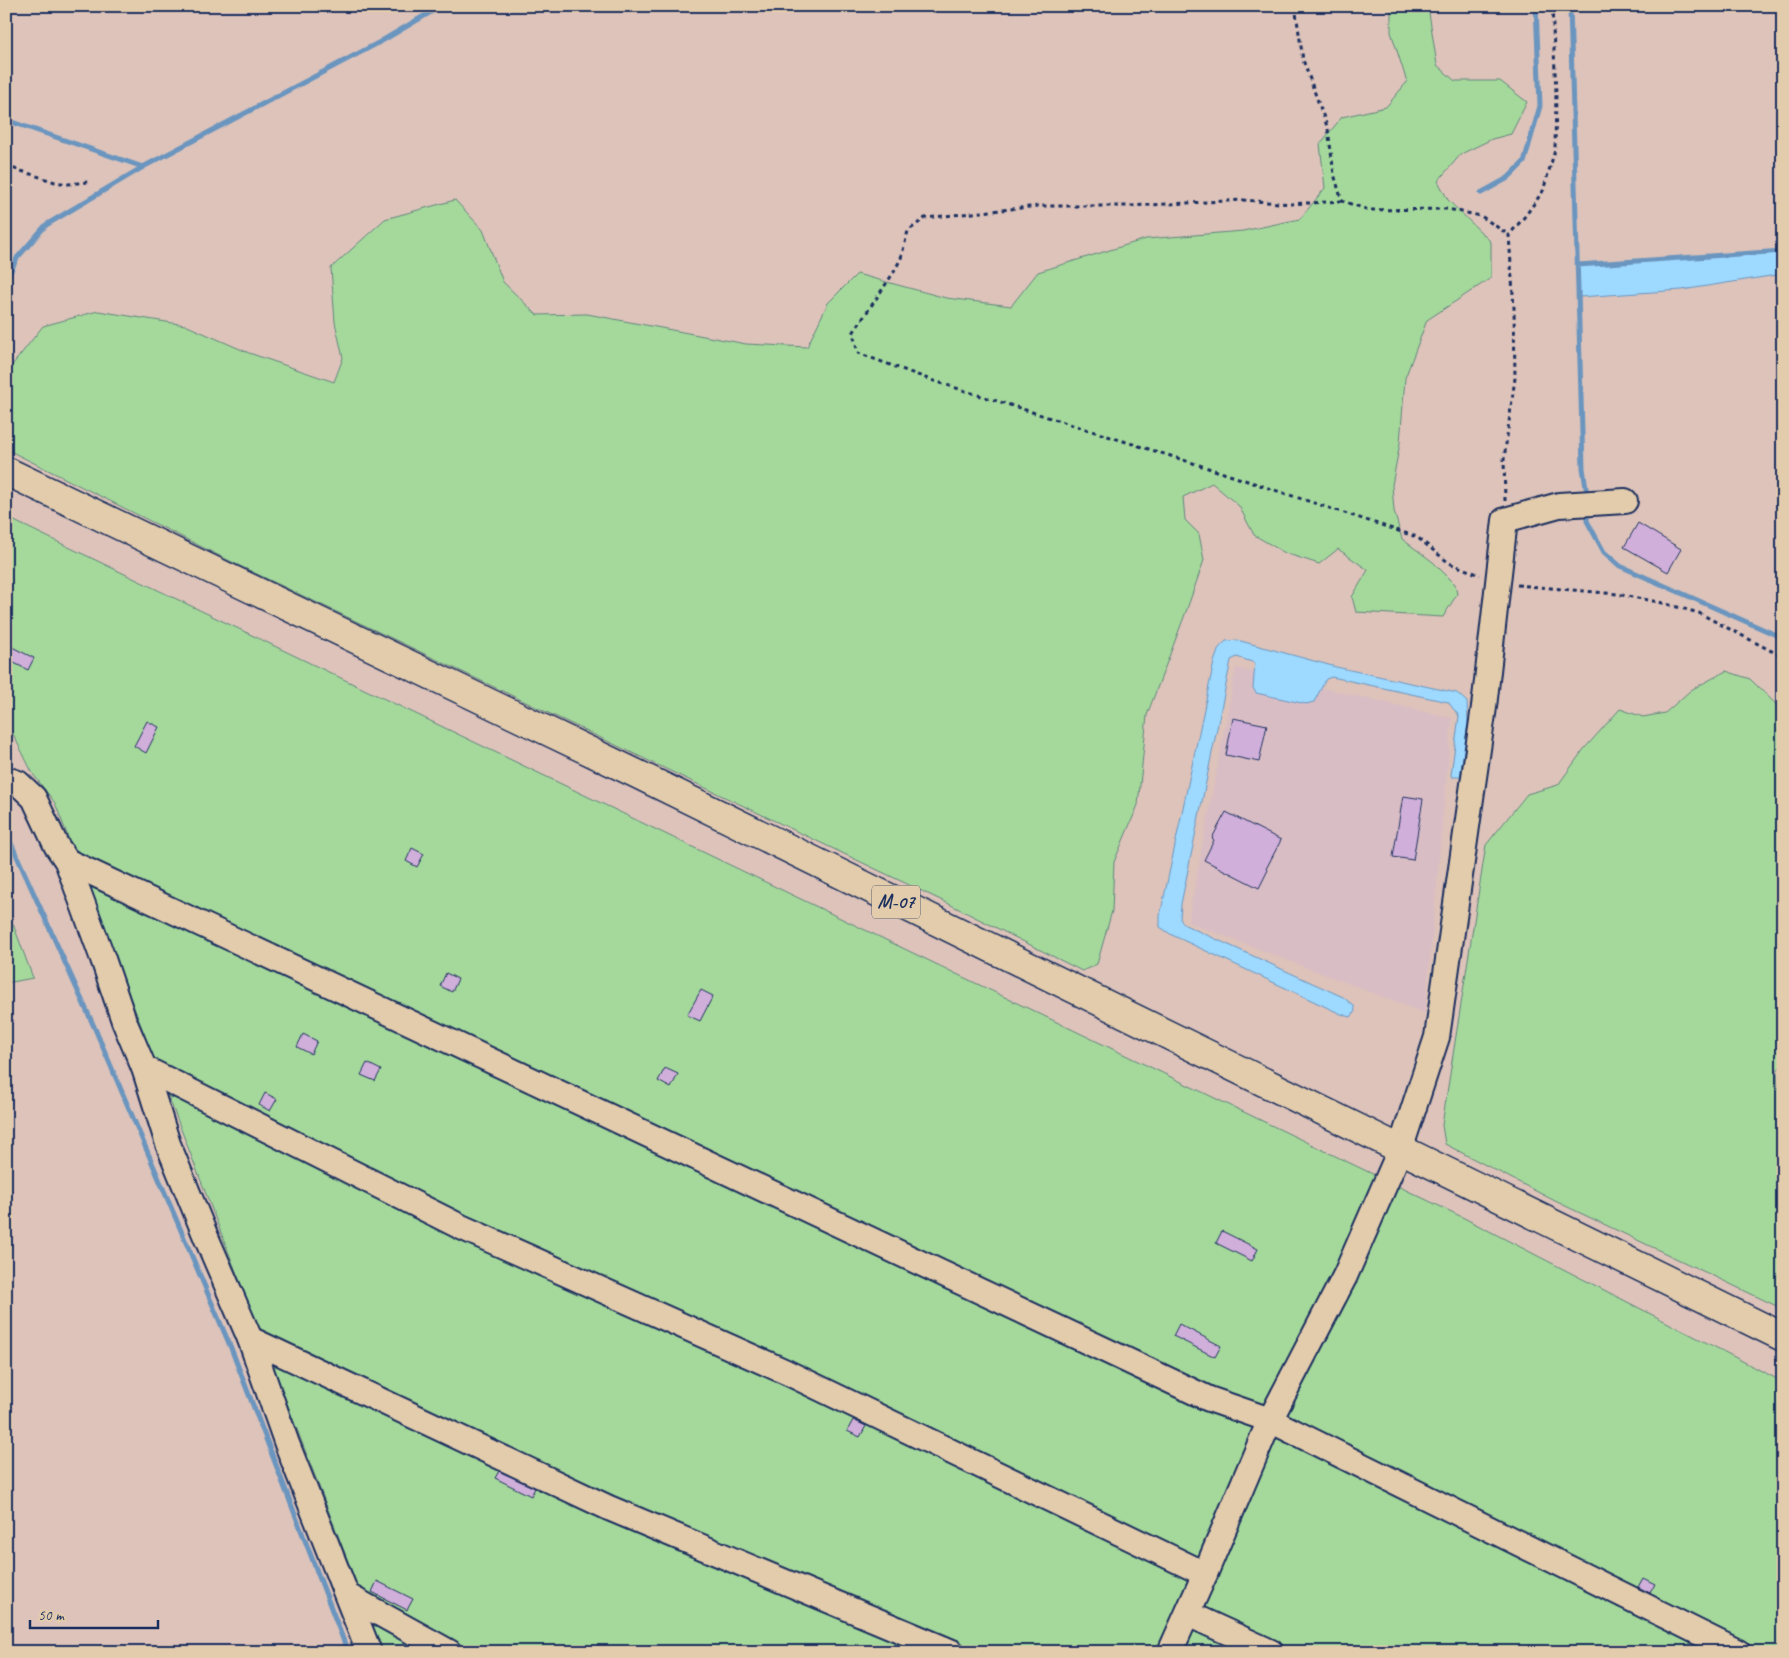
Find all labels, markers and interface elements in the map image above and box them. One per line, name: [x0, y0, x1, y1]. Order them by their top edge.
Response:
road number: М-07: [872, 886, 920, 919]
scale bar: [30, 1598, 158, 1630]
text: 50 m: [38, 1606, 65, 1625]

